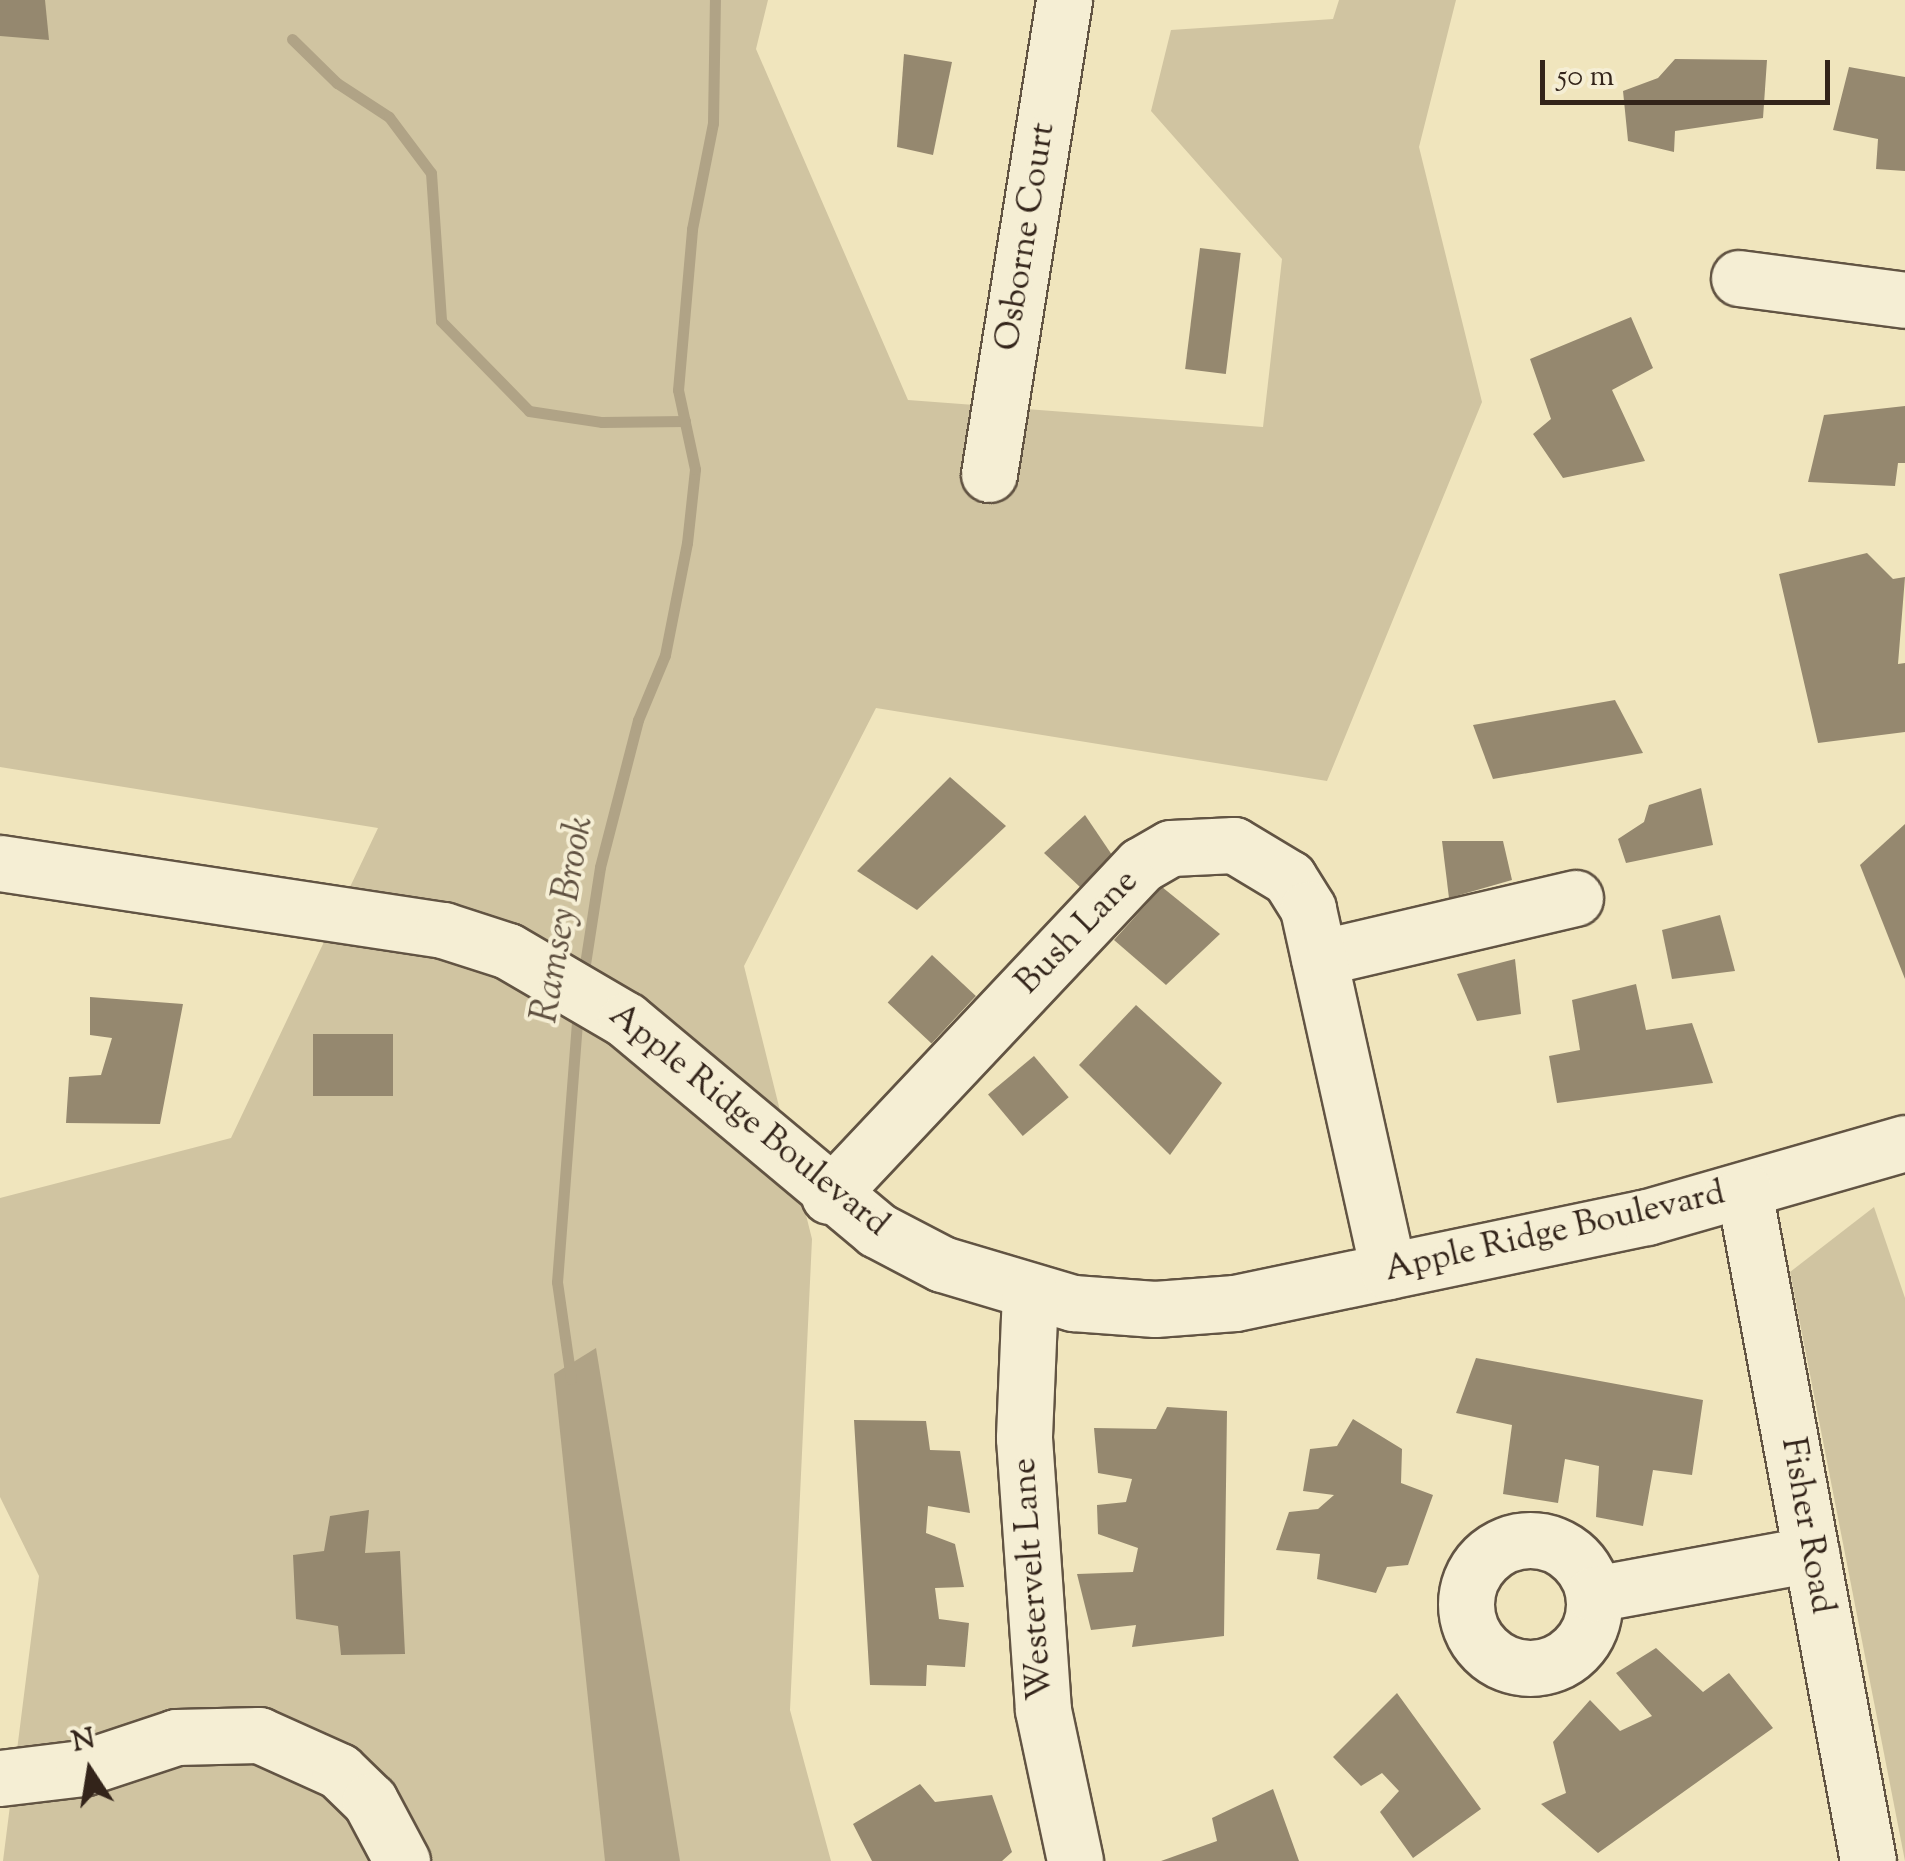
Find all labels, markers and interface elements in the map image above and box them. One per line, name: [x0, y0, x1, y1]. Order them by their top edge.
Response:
scale bar: [1545, 40, 1835, 102]
text: 50 m: [1557, 56, 1614, 99]
street label: Osborne Court: [988, 120, 1066, 354]
water label: Ramsey Brook: [524, 813, 606, 1027]
street label: Bush Lane: [1008, 862, 1148, 1004]
street label: Apple Ridge Boulevard: [600, 995, 896, 1247]
street label: Apple Ridge Boulevard: [1381, 1173, 1729, 1293]
street label: Fisher Road: [1770, 1435, 1842, 1617]
street label: Westervelt Lane: [1005, 1456, 1063, 1702]
text: N: [69, 1720, 99, 1764]
north arrow: [40, 1721, 140, 1821]

